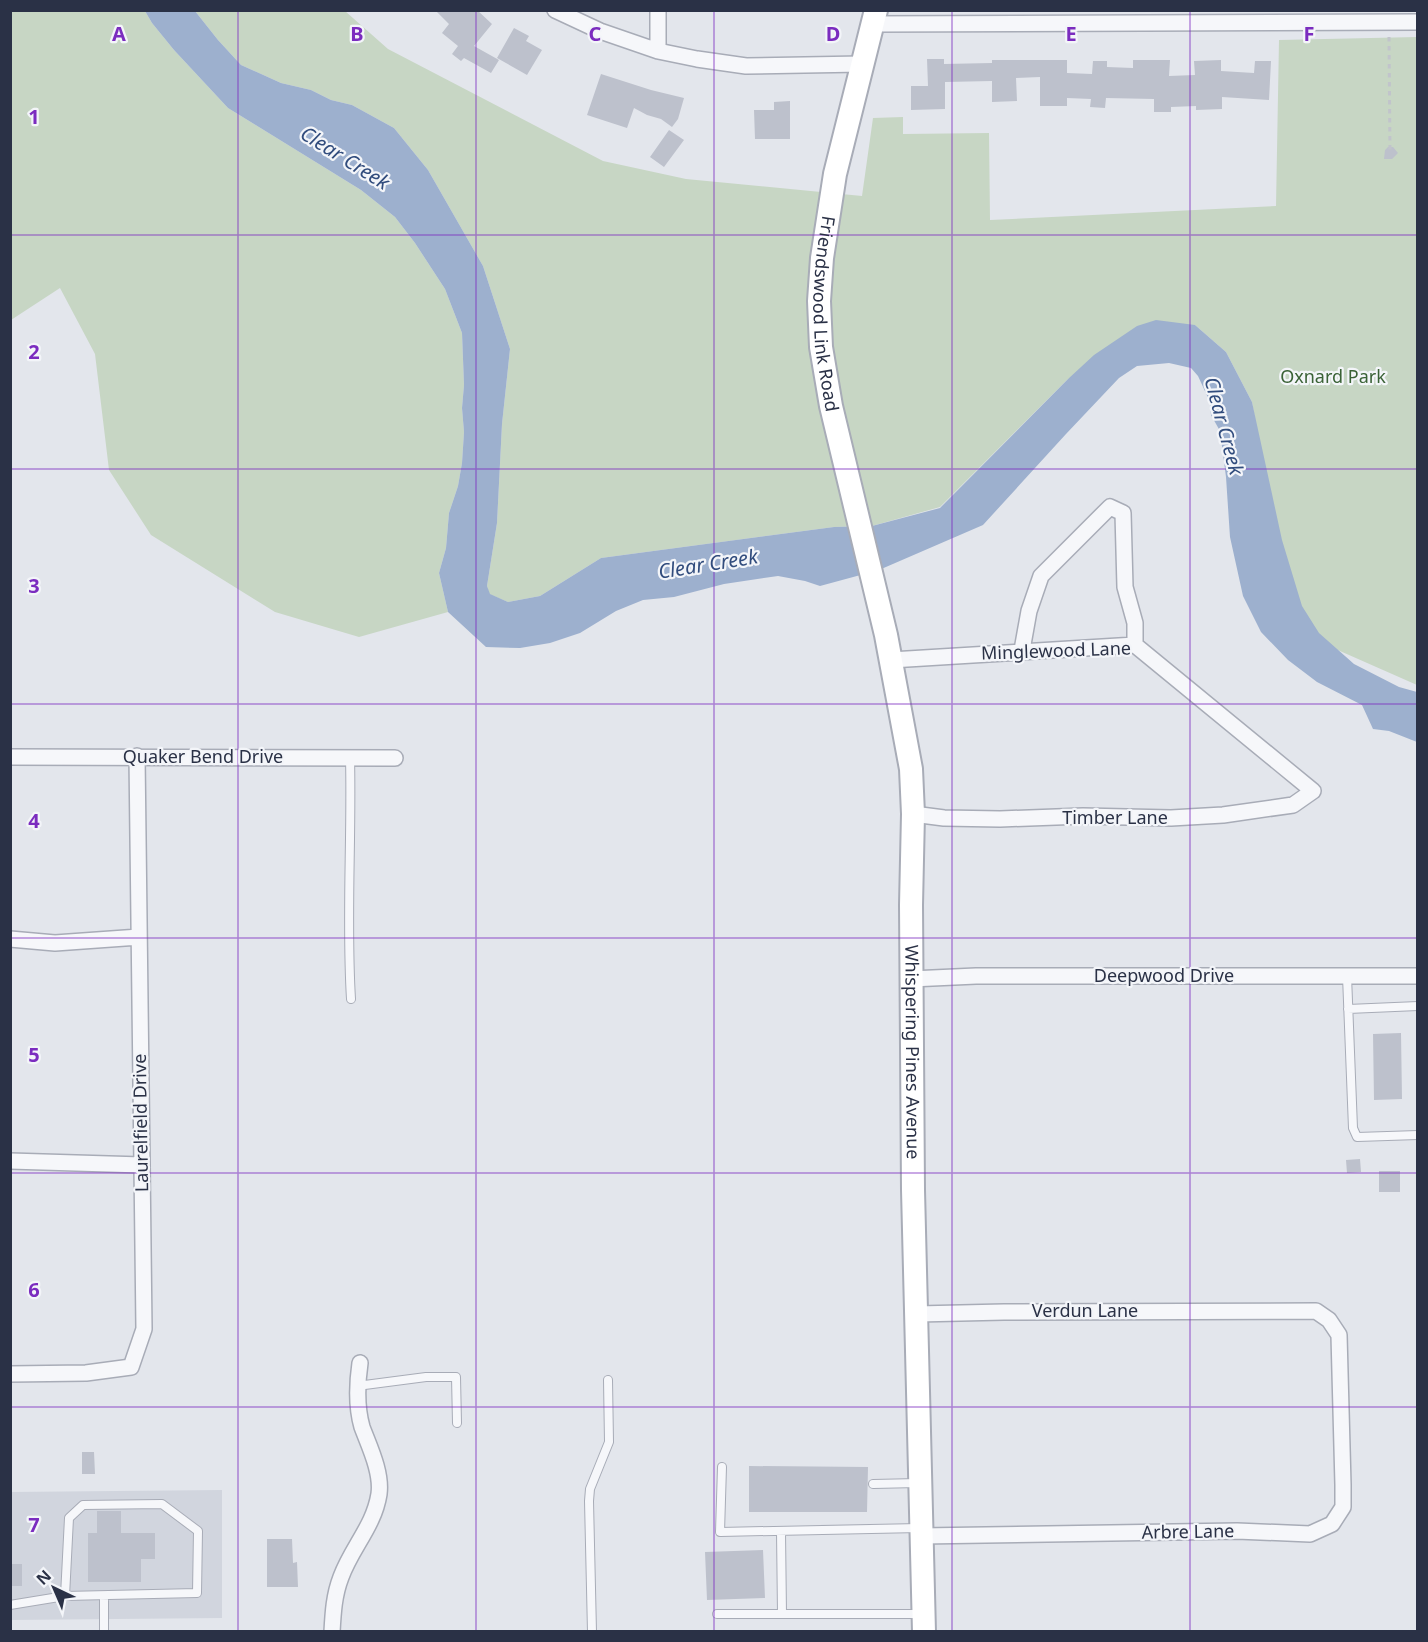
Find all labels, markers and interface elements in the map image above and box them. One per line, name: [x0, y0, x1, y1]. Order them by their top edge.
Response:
text: A: [112, 20, 126, 47]
text: B: [350, 20, 364, 47]
text: C: [589, 20, 602, 47]
text: D: [826, 20, 840, 47]
text: E: [1065, 20, 1077, 47]
text: F: [1304, 20, 1314, 47]
text: 1: [28, 103, 40, 130]
water label: Clear Creek: [295, 119, 396, 196]
street label: Friendswood Link Road: [808, 214, 845, 413]
text: 2: [28, 338, 40, 365]
park label: Oxnard Park: [1280, 364, 1386, 388]
water label: Clear Creek: [1198, 374, 1251, 479]
water label: Clear Creek: [656, 542, 761, 585]
text: 3: [28, 572, 40, 599]
street label: Minglewood Lane: [981, 635, 1131, 665]
street label: Quaker Bend Drive: [123, 744, 283, 768]
street label: Timber Lane: [1062, 805, 1168, 829]
text: 4: [28, 807, 40, 834]
street label: Whispering Pines Avenue: [900, 945, 926, 1160]
street label: Deepwood Drive: [1094, 963, 1234, 987]
text: 5: [28, 1041, 40, 1068]
street label: Laurelfield Drive: [127, 1054, 153, 1192]
text: 6: [28, 1276, 40, 1303]
street label: Verdun Lane: [1032, 1298, 1138, 1322]
text: 7: [28, 1511, 40, 1538]
street label: Arbre Lane: [1141, 1518, 1235, 1544]
north arrow: [24, 1558, 84, 1618]
text: N: [31, 1565, 56, 1590]

